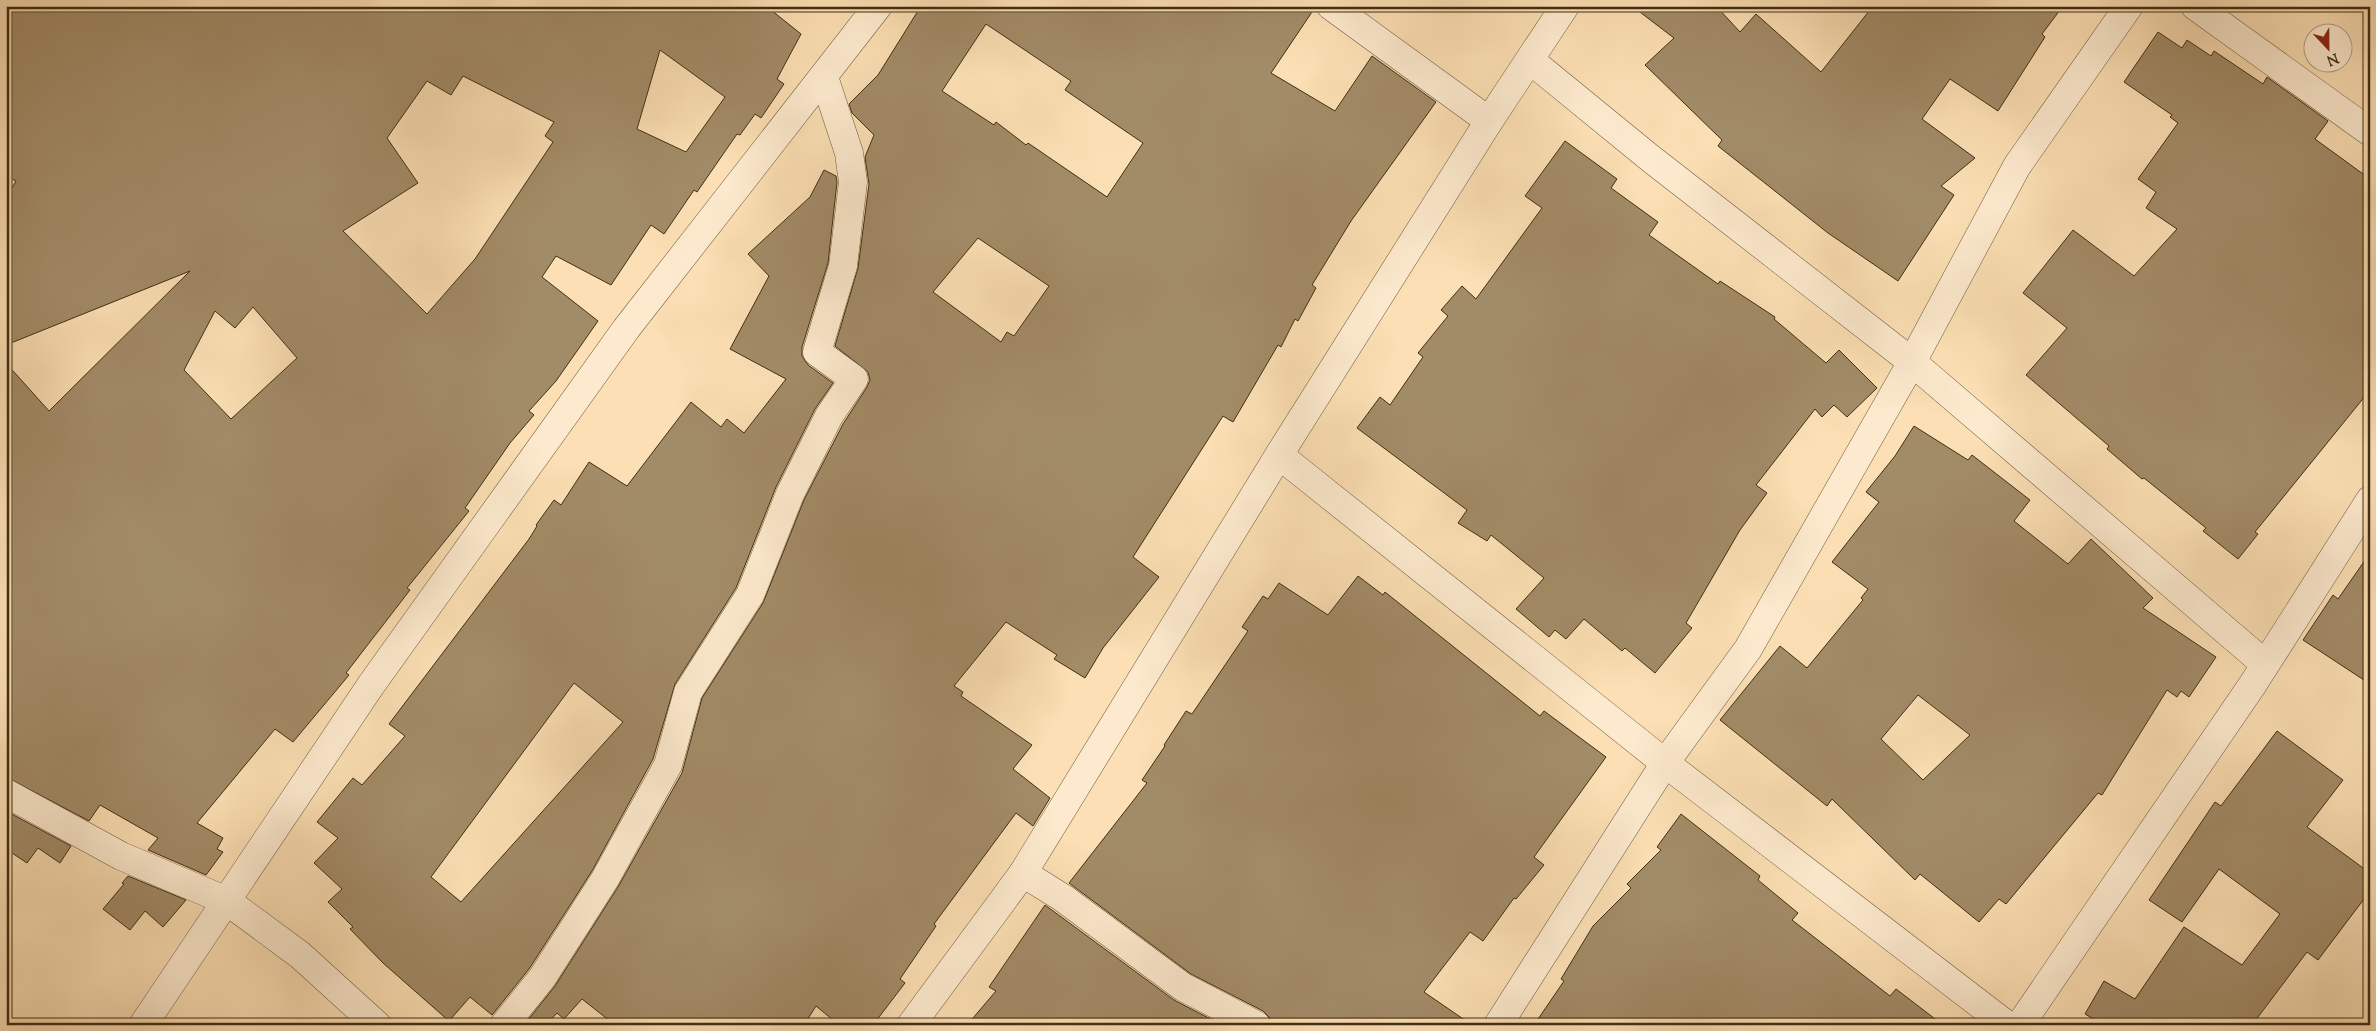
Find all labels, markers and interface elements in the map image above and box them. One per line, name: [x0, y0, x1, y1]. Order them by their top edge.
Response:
north arrow: [2304, 22, 2354, 72]
text: N: [2323, 47, 2341, 70]

